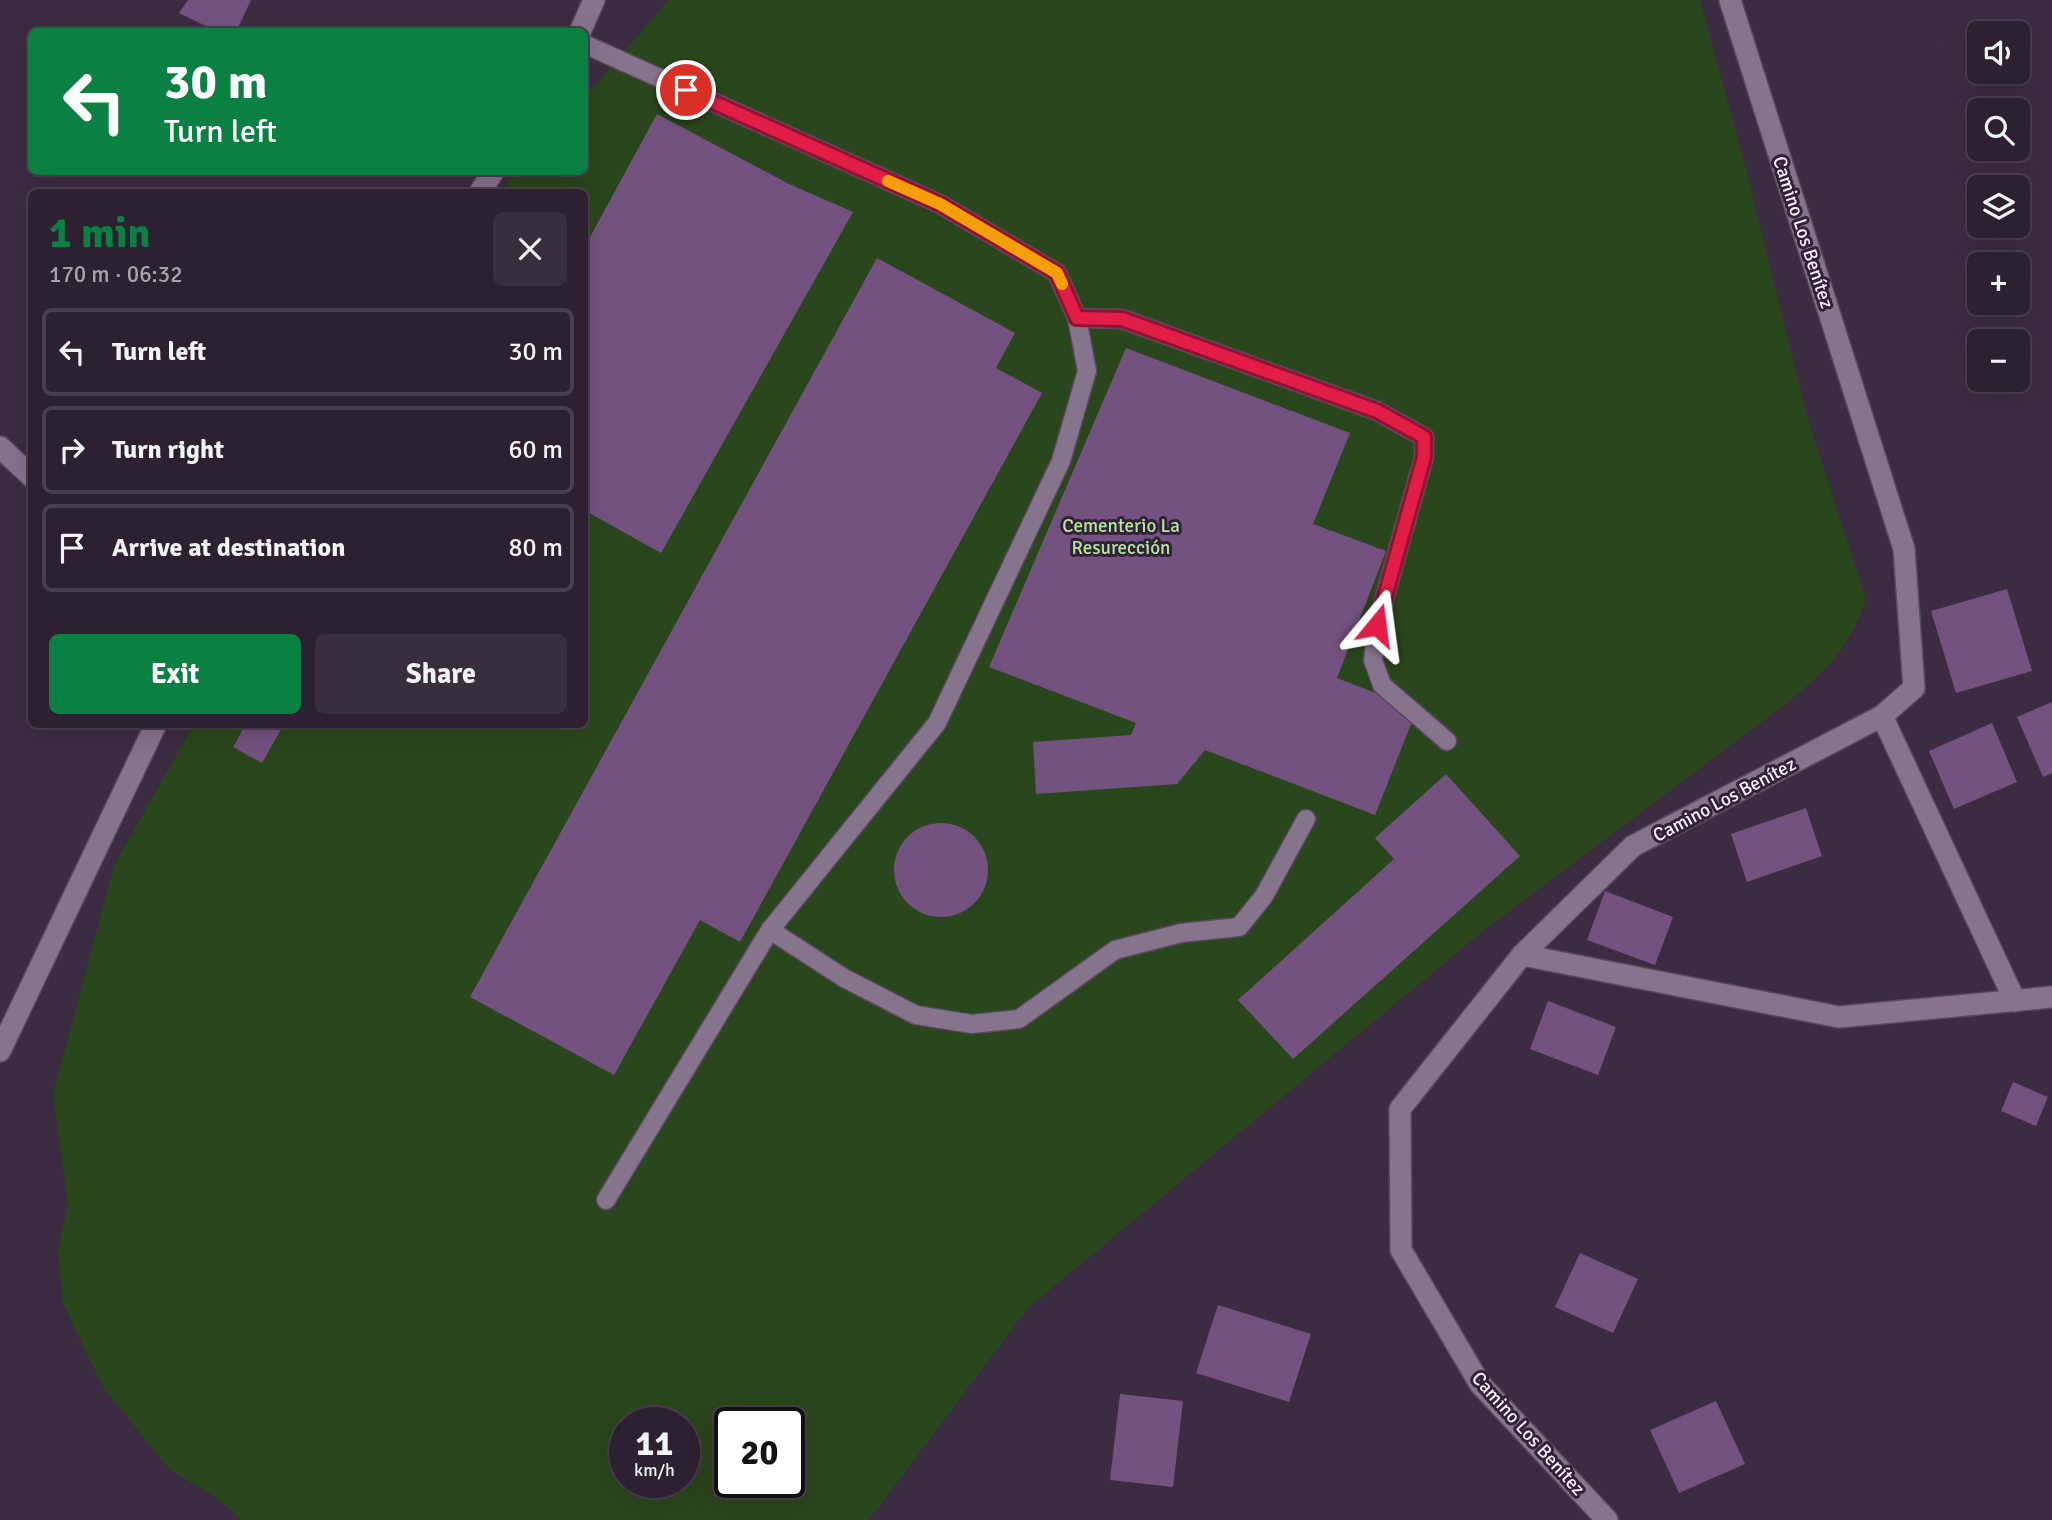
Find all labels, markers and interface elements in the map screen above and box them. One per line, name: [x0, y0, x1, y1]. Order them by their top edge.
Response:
map controls: [1967, 21, 2030, 392]
button: sound: [1967, 21, 2030, 84]
text: 30 m: [164, 52, 267, 112]
icon: left: [49, 56, 140, 147]
pin: [656, 60, 716, 120]
icon: arrive: [667, 71, 705, 109]
button: search: [1967, 98, 2030, 161]
text: Turn left: [164, 112, 277, 151]
street label: Camino Los Benítez: [1767, 153, 1839, 311]
button: layers: [1967, 175, 2030, 238]
text: 1 min: [49, 208, 150, 259]
button: close: [493, 212, 567, 286]
button: +: [1967, 252, 2030, 315]
text: 170 m · 06:32: [49, 260, 183, 289]
button: −: [1967, 329, 2030, 392]
icon: left: [53, 333, 91, 371]
text: Turn left: [112, 336, 206, 368]
text: 30 m: [508, 336, 563, 368]
icon: right: [53, 431, 91, 469]
text: Turn right: [112, 434, 224, 466]
text: 60 m: [508, 434, 563, 466]
park label: Cementerio La Resurección: [1062, 514, 1180, 560]
icon: arrive: [53, 529, 91, 567]
text: Arrive at destination: [112, 532, 345, 564]
text: 80 m: [508, 532, 563, 564]
position arrow: [1340, 588, 1414, 662]
button: Exit: [49, 634, 301, 714]
button: Share: [315, 634, 567, 714]
street label: Camino Los Benítez: [1649, 752, 1800, 848]
street label: Camino Los Benítez: [1466, 1367, 1590, 1501]
speed limit sign: 20: [714, 1407, 805, 1498]
text: 11: [636, 1422, 673, 1465]
text: km/h: [634, 1459, 675, 1481]

